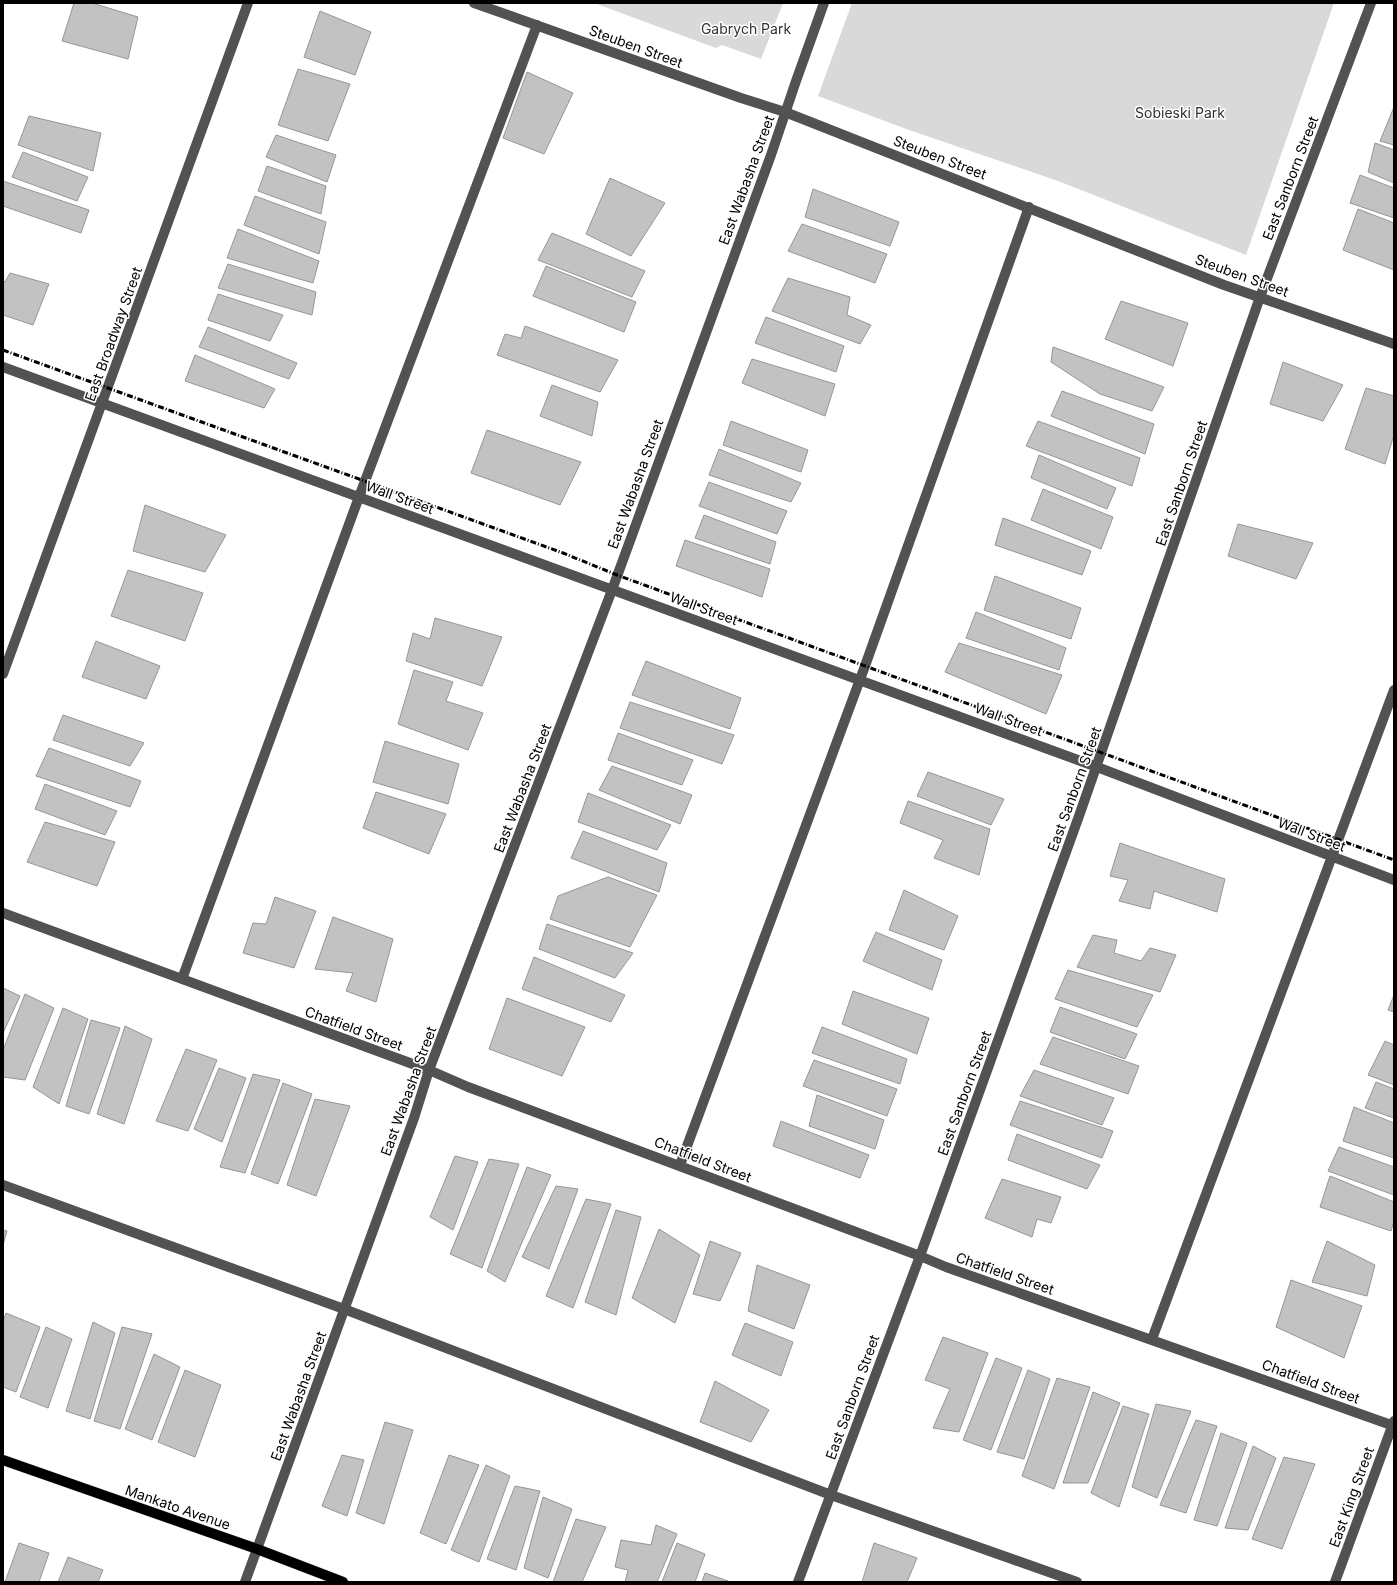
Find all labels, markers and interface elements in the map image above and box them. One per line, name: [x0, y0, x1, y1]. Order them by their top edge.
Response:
park label: Gabrych Park: [701, 20, 791, 37]
street label: Steuben Street: [587, 21, 685, 71]
park label: Sobieski Park: [1135, 104, 1225, 121]
street label: East Wabasha Street: [715, 112, 778, 247]
street label: East Sanborn Street: [1259, 113, 1322, 242]
street label: Steuben Street: [891, 131, 989, 183]
street label: Steuben Street: [1193, 250, 1291, 300]
street label: East Broadway Street: [81, 264, 145, 404]
street label: East Wabasha Street: [604, 416, 667, 551]
street label: East Sanborn Street: [1152, 418, 1211, 548]
street label: Wall Street: [364, 477, 437, 517]
street label: Wall Street: [668, 588, 741, 628]
street label: Wall Street: [973, 699, 1046, 739]
street label: East Wabasha Street: [490, 721, 555, 855]
street label: East Sanborn Street: [1044, 724, 1105, 854]
street label: Wall Street: [1276, 813, 1349, 855]
street label: Chatfield Street: [303, 1002, 406, 1054]
street label: East Wabasha Street: [377, 1023, 440, 1158]
street label: East Sanborn Street: [934, 1028, 995, 1158]
street label: Chatfield Street: [652, 1133, 754, 1185]
street label: Chatfield Street: [954, 1248, 1057, 1298]
street label: East Wabasha Street: [267, 1328, 330, 1463]
street label: East Sanborn Street: [822, 1332, 883, 1462]
street label: Chatfield Street: [1260, 1355, 1363, 1407]
street label: East King Street: [1325, 1444, 1377, 1549]
street label: Mankato Avenue: [123, 1481, 233, 1533]

